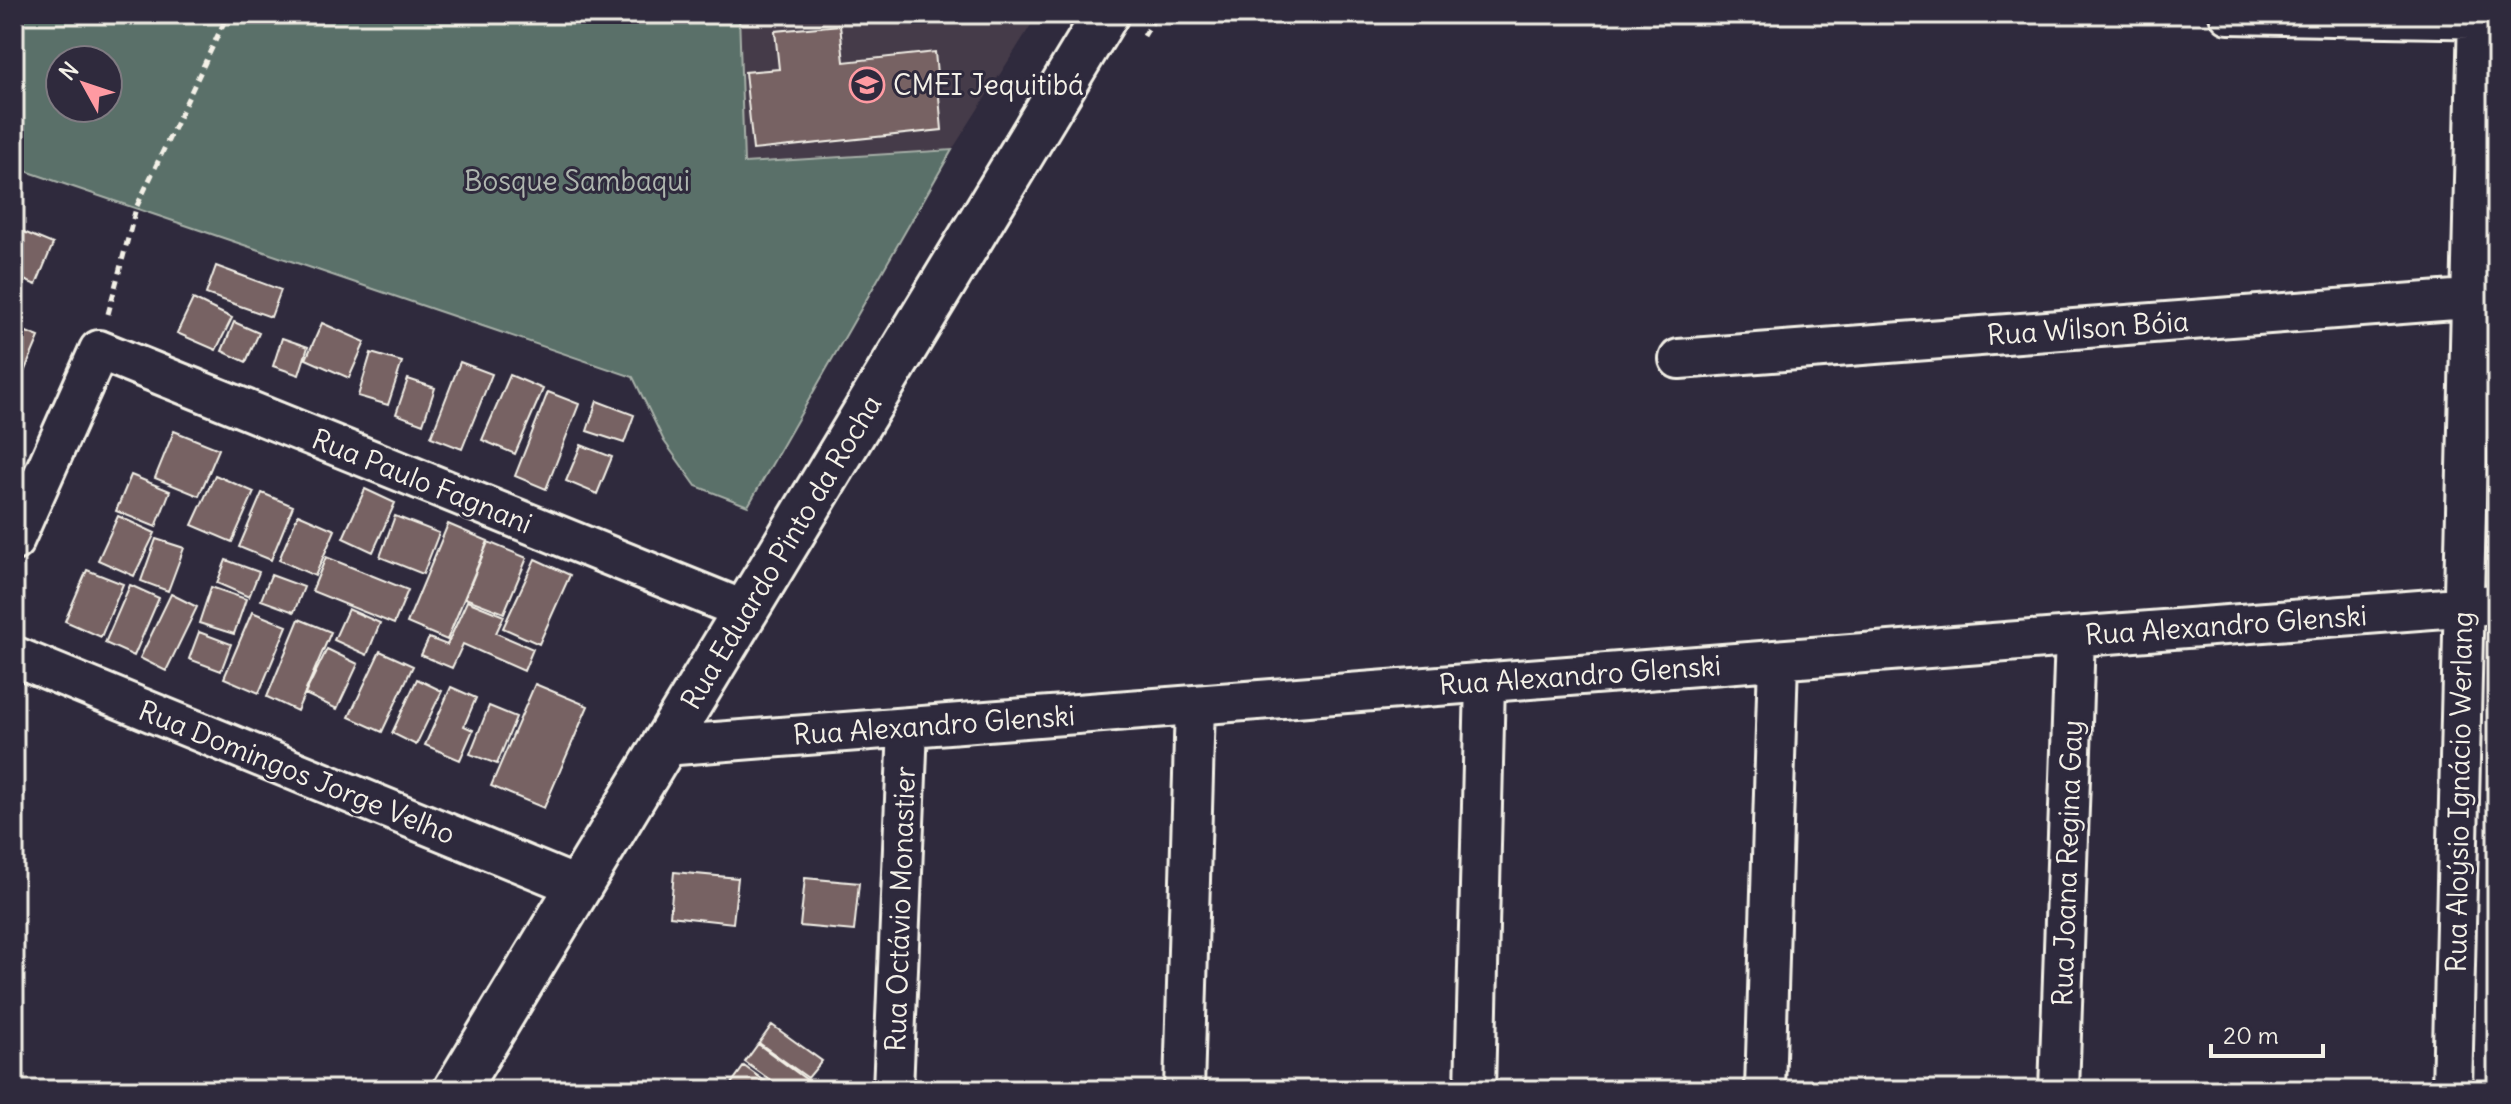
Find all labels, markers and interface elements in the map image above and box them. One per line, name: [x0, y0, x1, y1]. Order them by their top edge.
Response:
north arrow: [44, 44, 124, 124]
text: N: [53, 56, 84, 86]
school or university icon: CMEI Jequitibá: [848, 66, 886, 104]
place label: CMEI Jequitibá: [893, 67, 1084, 103]
park label: Bosque Sambaqui: [464, 163, 690, 199]
street label: Rua Wilson Bóia: [1986, 303, 2190, 353]
street label: Rua Eduardo Pinto da Rocha: [673, 388, 889, 716]
street label: Rua Paulo Fagnani: [307, 420, 537, 542]
street label: Rua Alexandro Glenski: [2084, 597, 2368, 653]
street label: Rua Aloýsio Ignácio Werlang: [2438, 611, 2480, 973]
street label: Rua Alexandro Glenski: [1438, 647, 1722, 703]
street label: Rua Domingos Jorge Velho: [134, 692, 460, 852]
street label: Rua Alexandro Glenski: [792, 697, 1076, 753]
street label: Rua Joana Regina Gay: [2044, 719, 2090, 1007]
street label: Rua Octávio Monastier: [877, 766, 923, 1052]
scale bar: [2211, 1008, 2323, 1058]
text: 20 m: [2223, 1020, 2279, 1050]

